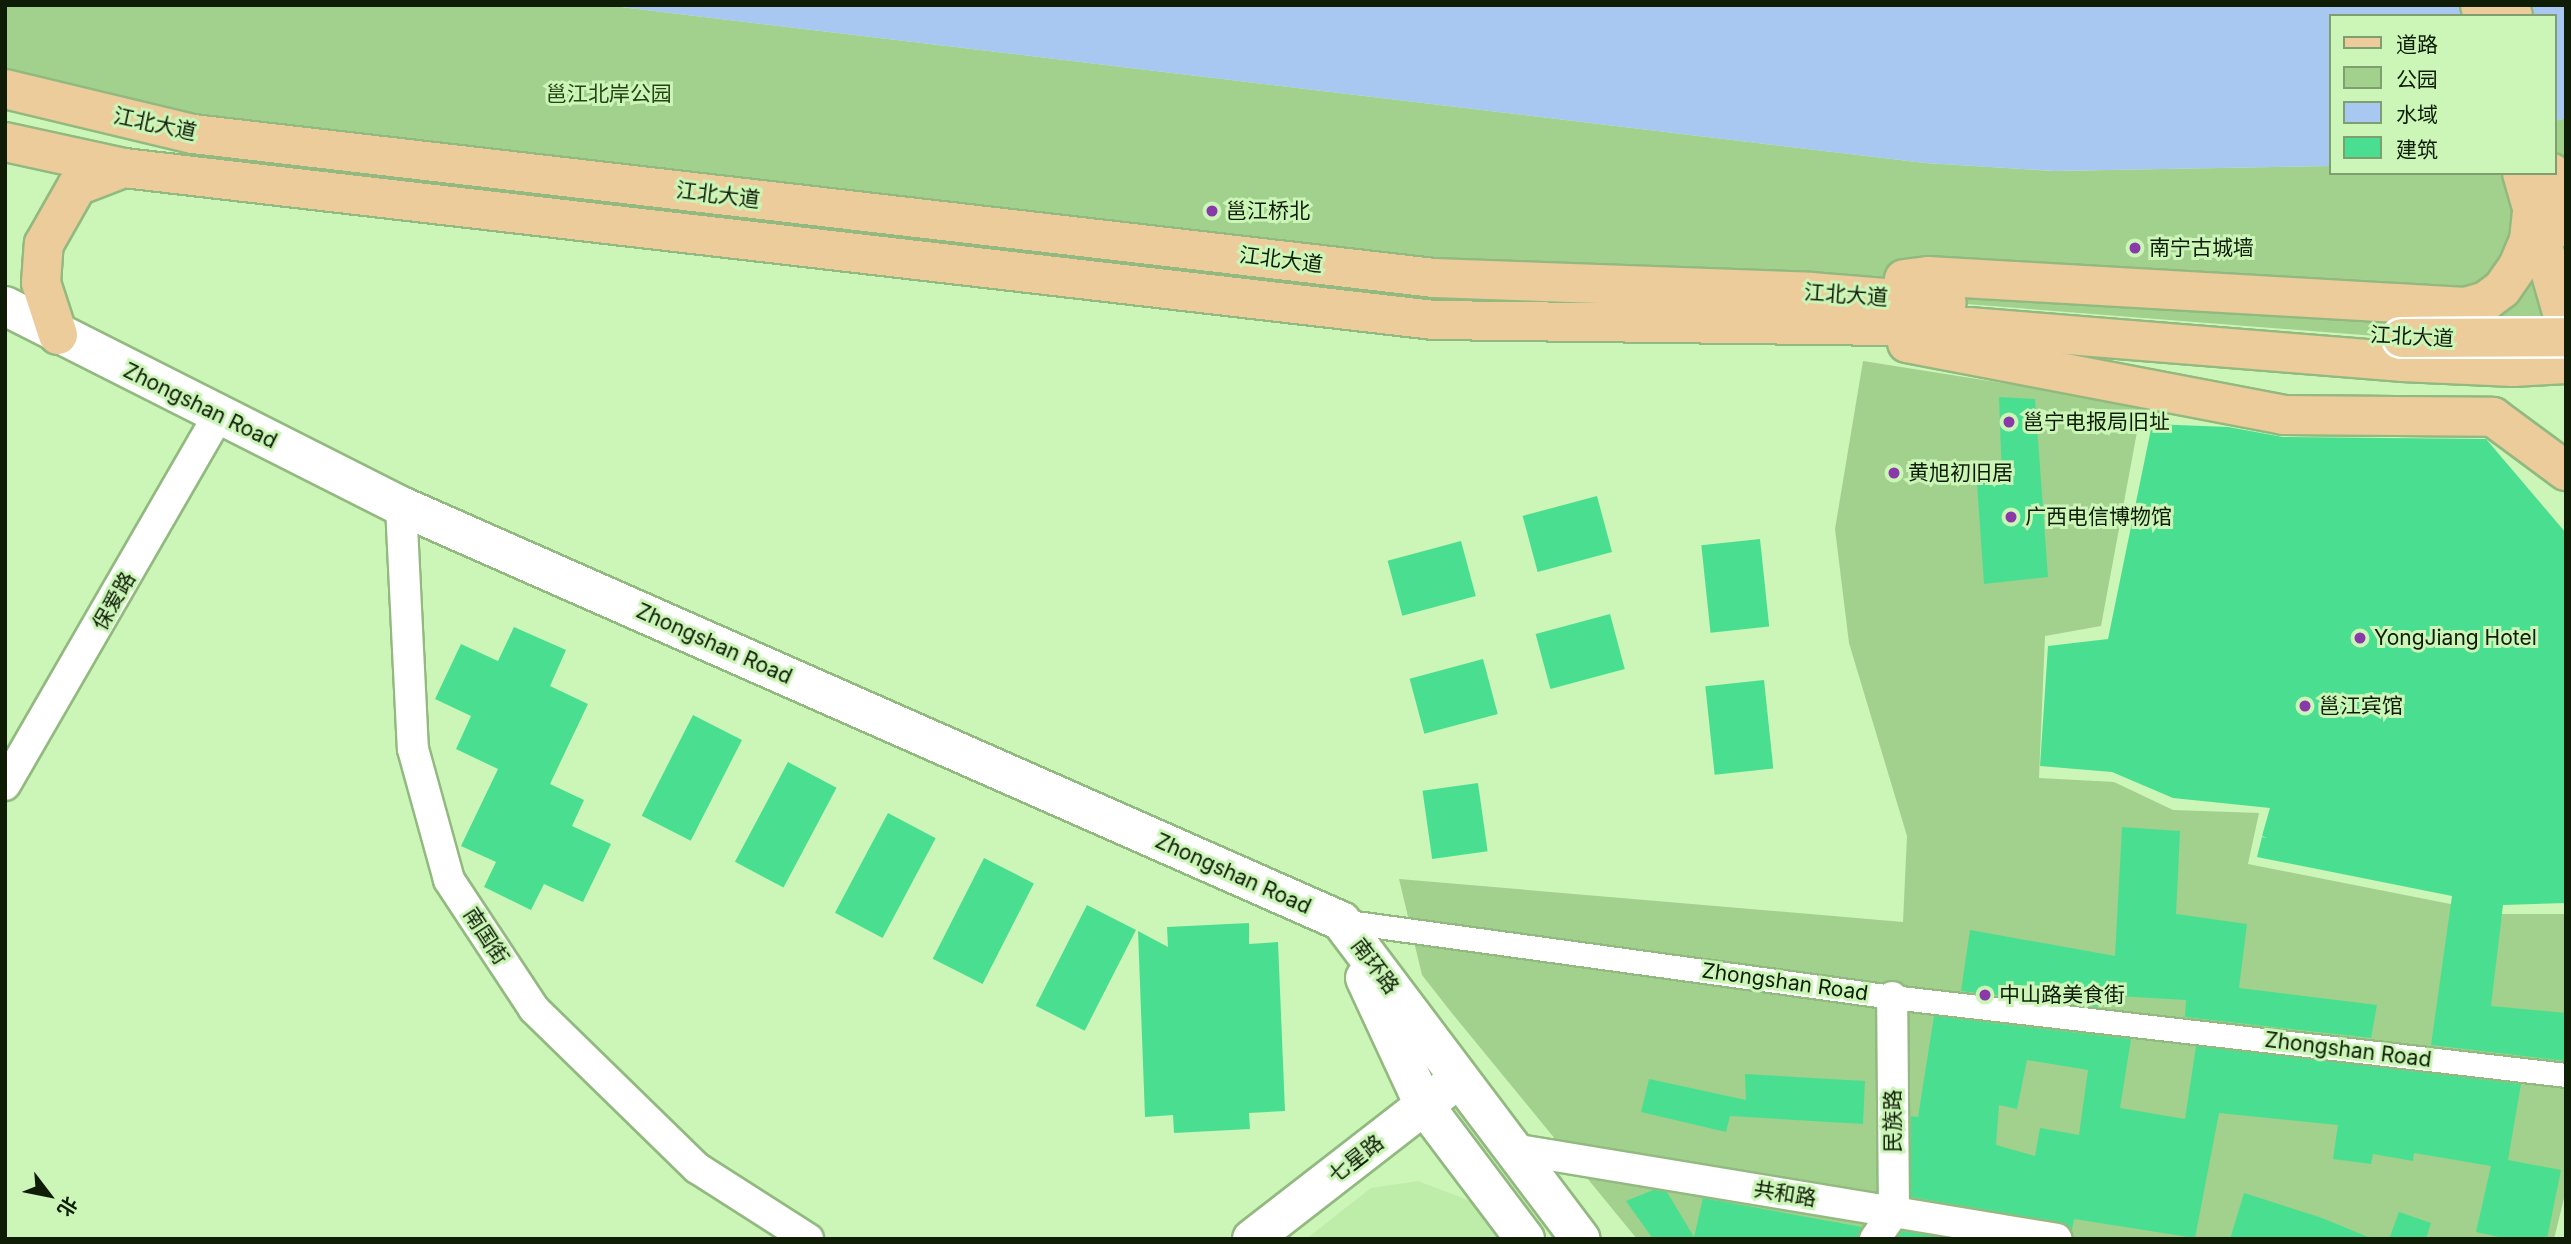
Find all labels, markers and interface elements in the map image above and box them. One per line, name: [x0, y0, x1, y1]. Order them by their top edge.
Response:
legend: [2330, 14, 2557, 175]
text: 道路: [2396, 32, 2438, 57]
text: 公园: [2396, 67, 2438, 92]
park label: 邕江北岸公园: [546, 81, 672, 107]
text: 水域: [2396, 102, 2438, 127]
street label: 江北大道: [111, 103, 199, 145]
text: 建筑: [2396, 137, 2438, 162]
street label: 江北大道: [675, 177, 761, 213]
place label: 邕江桥北: [1226, 198, 1310, 224]
marker: 邕江桥北: [1204, 203, 1220, 219]
place label: 南宁古城墙: [2149, 235, 2254, 261]
marker: 南宁古城墙: [2127, 240, 2143, 256]
street label: 江北大道: [1238, 242, 1324, 278]
street label: 江北大道: [1803, 280, 1889, 310]
street label: 江北大道: [2369, 322, 2455, 352]
street label: Zhongshan Road: [119, 358, 281, 454]
place label: 邕宁电报局旧址: [2023, 409, 2170, 435]
marker: 邕宁电报局旧址: [2001, 414, 2017, 430]
place label: 黄旭初旧居: [1908, 460, 2013, 486]
marker: 黄旭初旧居: [1886, 465, 1902, 481]
place label: 广西电信博物馆: [2025, 504, 2172, 530]
marker: 广西电信博物馆: [2003, 509, 2019, 525]
street label: 保爱路: [87, 567, 141, 635]
street label: Zhongshan Road: [632, 598, 796, 690]
place label: YongJiang Hotel: [2374, 625, 2537, 651]
marker: YongJiang Hotel: [2352, 630, 2368, 646]
place label: 邕江宾馆: [2319, 693, 2403, 719]
marker: 邕江宾馆: [2297, 698, 2313, 714]
street label: Zhongshan Road: [1151, 828, 1315, 920]
street label: 南国街: [458, 903, 514, 969]
street label: 南环路: [1346, 933, 1404, 999]
street label: Zhongshan Road: [1700, 958, 1870, 1006]
place label: 中山路美食街: [1999, 982, 2125, 1008]
marker: 中山路美食街: [1977, 987, 1993, 1003]
street label: Zhongshan Road: [2263, 1027, 2433, 1073]
street label: 民族路: [1880, 1090, 1906, 1152]
street label: 七星路: [1323, 1130, 1389, 1188]
north arrow: [14, 1160, 84, 1230]
street label: 共和路: [1752, 1177, 1818, 1211]
text: 北: [52, 1192, 82, 1221]

